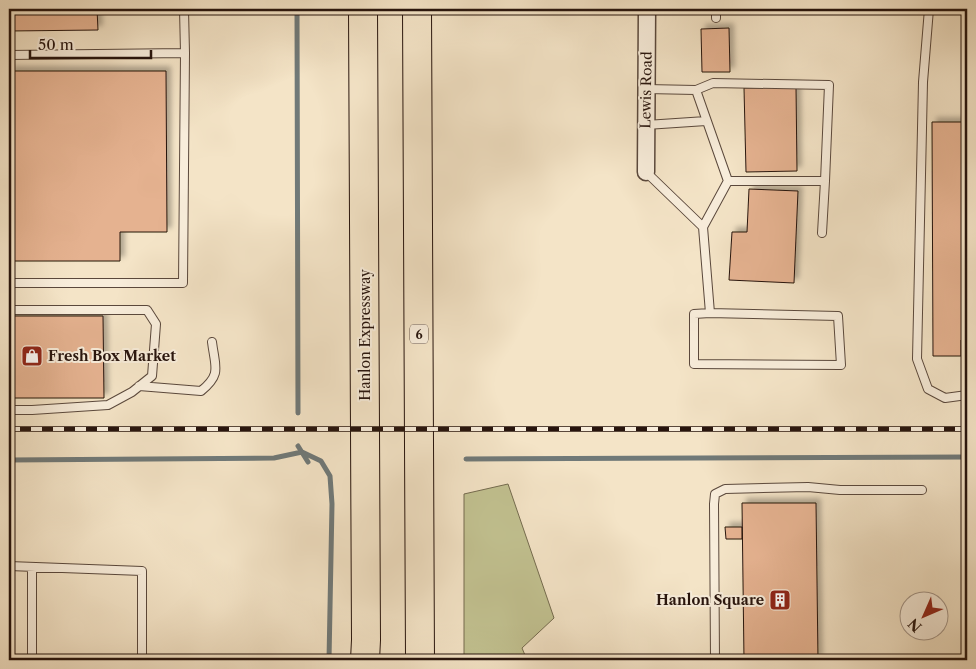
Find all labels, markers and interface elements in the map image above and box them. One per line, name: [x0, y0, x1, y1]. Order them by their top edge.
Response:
scale bar: [30, 28, 151, 60]
text: 50 m: [38, 35, 74, 54]
street label: Lewis Road: [636, 51, 656, 129]
street label: Hanlon Expressway: [356, 269, 374, 401]
road number: 6: [410, 324, 428, 344]
shop icon: Fresh Box Market: [20, 344, 44, 368]
place label: Fresh Box Market: [48, 347, 176, 365]
building icon: Hanlon Square: [768, 588, 792, 612]
place label: Hanlon Square: [656, 591, 764, 609]
north arrow: [898, 592, 948, 642]
text: N: [904, 615, 925, 636]

